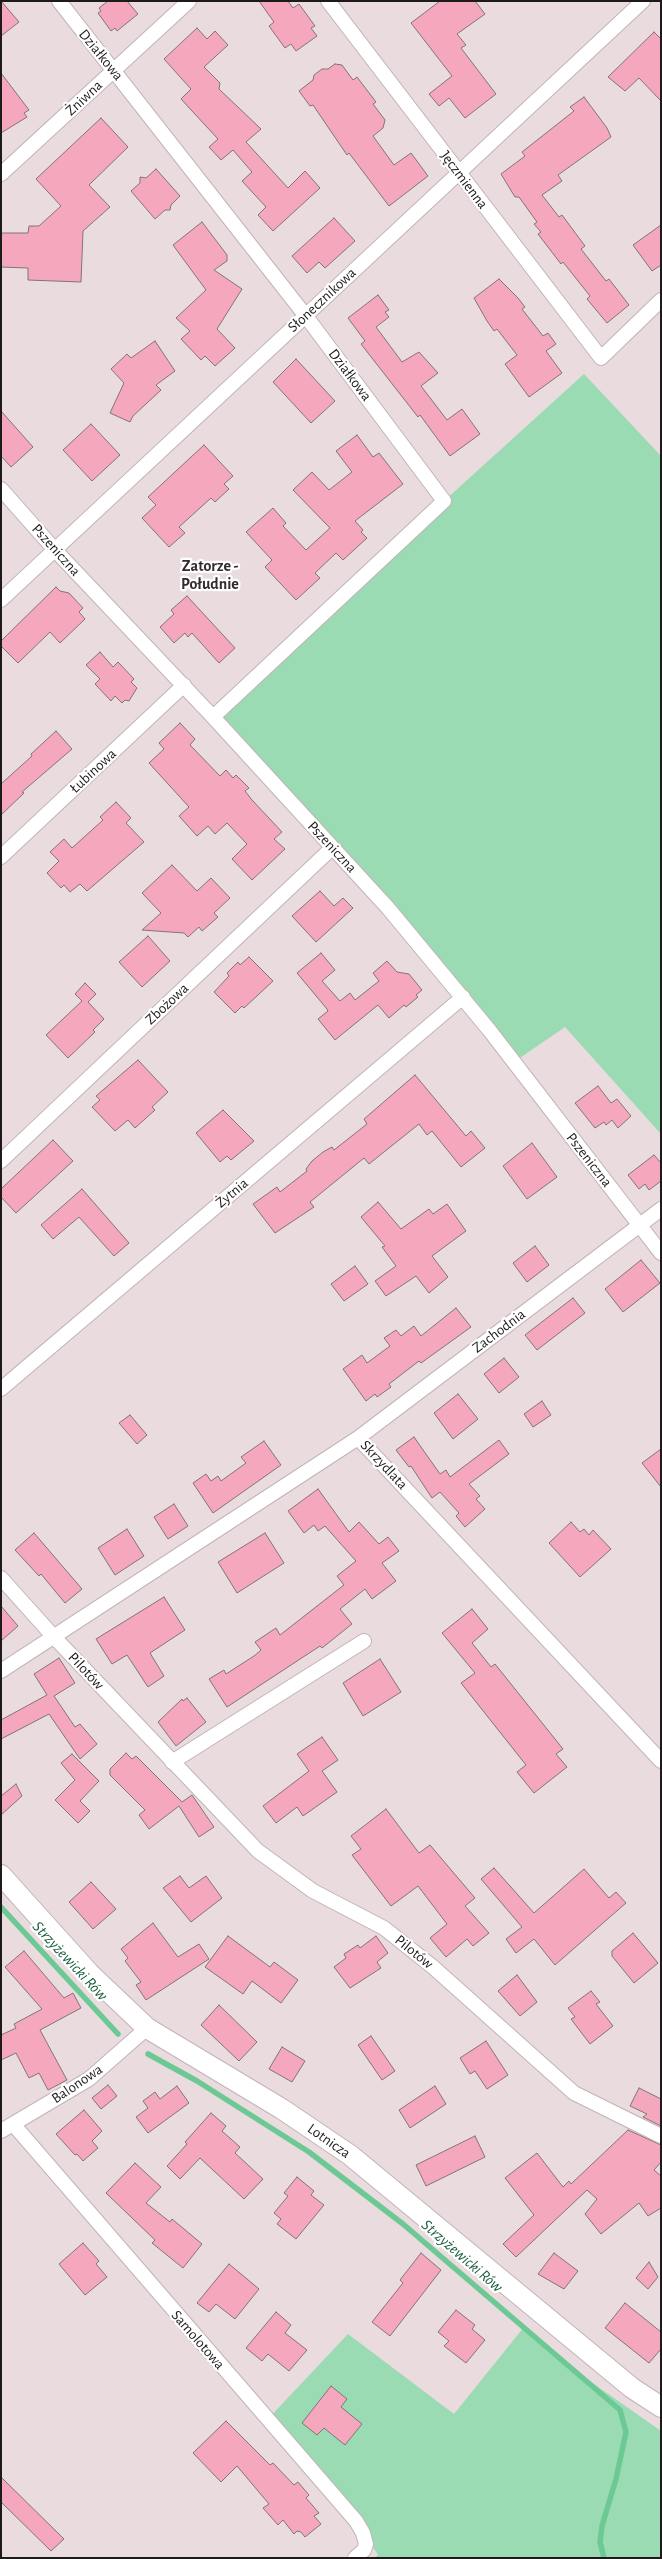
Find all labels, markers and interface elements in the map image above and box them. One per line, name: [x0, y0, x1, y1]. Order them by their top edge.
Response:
street label: Działkowa: [75, 26, 127, 84]
street label: Żniwna: [62, 76, 106, 120]
street label: Jęczmienna: [436, 147, 492, 213]
street label: Słonecznikowa: [284, 264, 360, 336]
street label: Działkowa: [324, 345, 376, 405]
street label: Pszeniczna: [28, 520, 84, 580]
district label: Zatorze - Południe: [181, 556, 239, 594]
street label: Łubinowa: [66, 745, 120, 797]
street label: Pszeniczna: [304, 817, 360, 877]
street label: Zbożowa: [142, 979, 192, 1029]
street label: Pszeniczna: [562, 1129, 616, 1191]
street label: Żytnia: [212, 1174, 252, 1212]
street label: Zachodnia: [469, 1305, 529, 1357]
street label: Skrzydlata: [357, 1437, 411, 1493]
street label: Pilotów: [64, 1649, 108, 1693]
water label: Strzyżewicki Rów: [28, 1917, 112, 2005]
street label: Pilotów: [391, 1931, 437, 1973]
street label: Balonowa: [48, 2060, 106, 2108]
street label: Lotnicza: [304, 2120, 354, 2162]
water label: Strzyżewicki Rów: [417, 2215, 507, 2297]
street label: Samolotowa: [167, 2307, 229, 2373]

